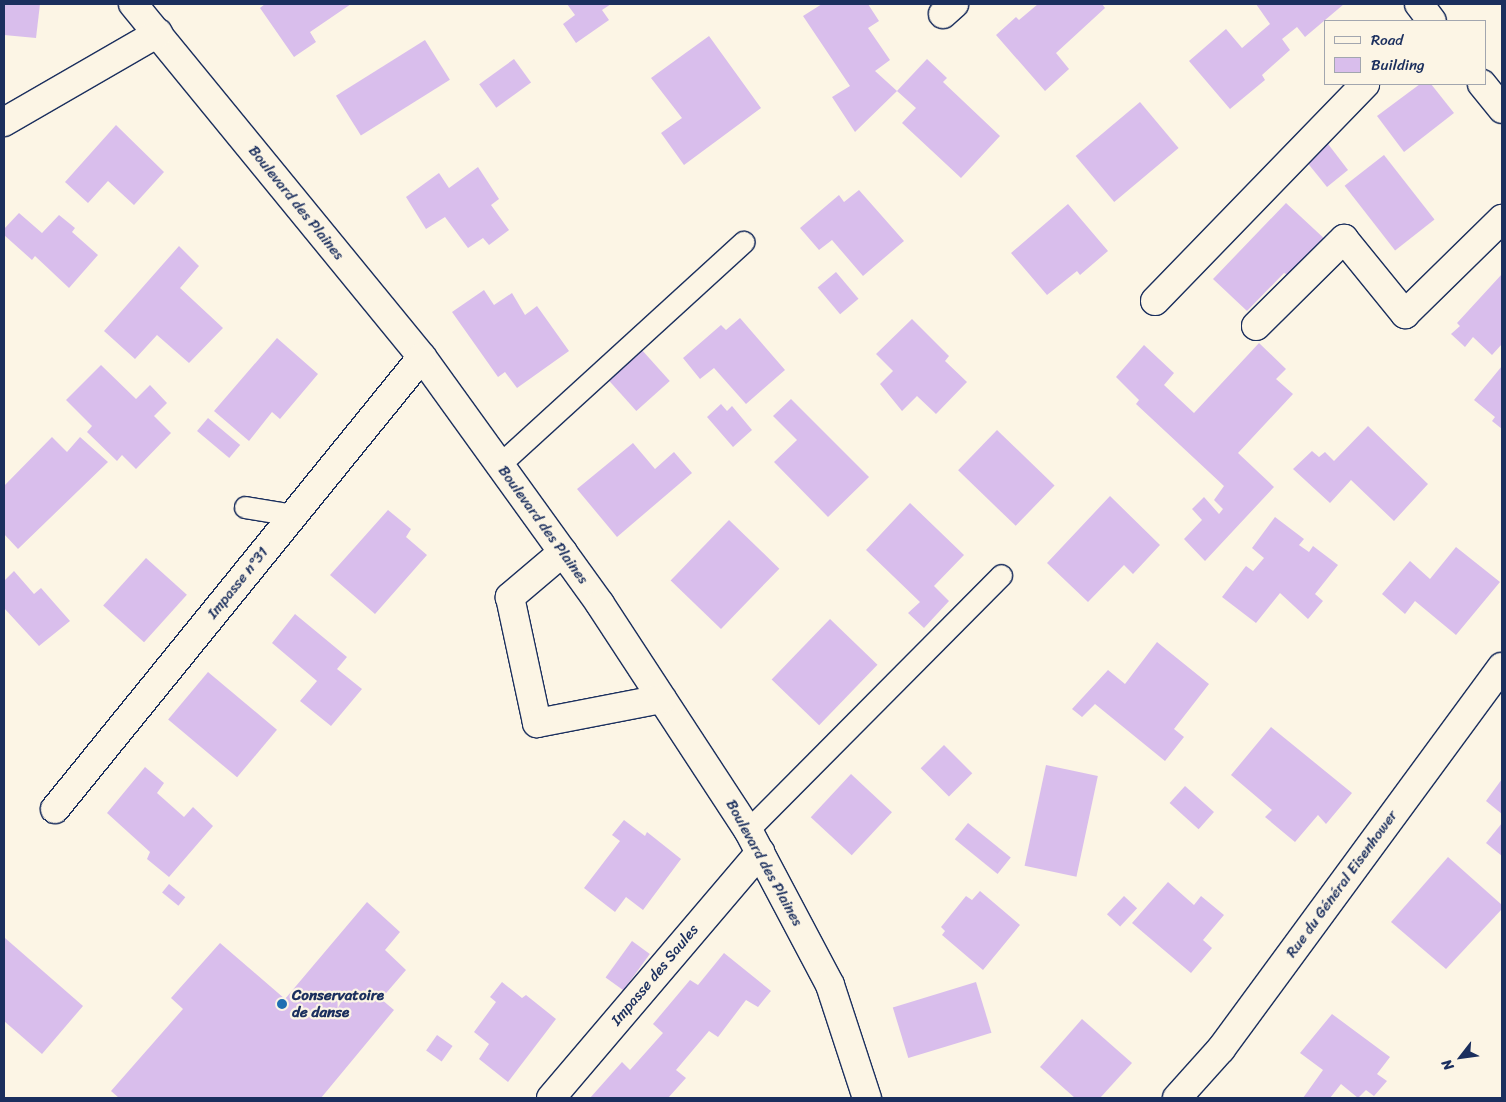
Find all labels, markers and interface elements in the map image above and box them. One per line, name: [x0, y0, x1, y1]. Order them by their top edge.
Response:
legend: [1324, 20, 1486, 85]
text: Road: [1371, 27, 1403, 53]
text: Building: [1371, 52, 1425, 78]
street label: Boulevard des Plaines: [244, 142, 348, 264]
street label: Boulevard des Plaines: [494, 462, 592, 588]
street label: Impasse n°31: [204, 544, 272, 622]
street label: Boulevard des Plaines: [722, 797, 806, 929]
street label: Rue du Général Eisenhower: [1282, 807, 1402, 961]
street label: Impasse des Saules: [607, 920, 703, 1030]
place label: Conservatoire de danse: [292, 986, 384, 1021]
marker: Conservatoire de danse: [276, 998, 288, 1010]
north arrow: [1436, 1032, 1486, 1082]
text: N: [1434, 1054, 1461, 1075]

